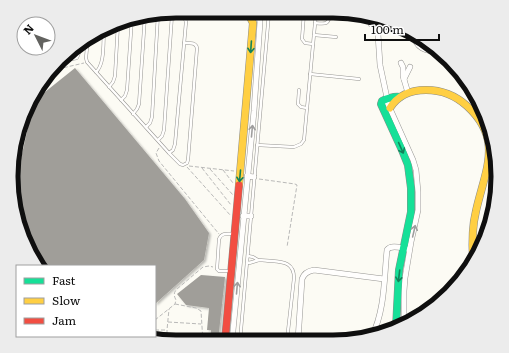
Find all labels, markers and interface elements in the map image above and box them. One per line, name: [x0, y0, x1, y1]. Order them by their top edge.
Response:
north arrow: [16, 16, 56, 56]
scale bar: [365, 16, 439, 42]
text: N: [19, 20, 37, 37]
text: 100 m: [371, 20, 404, 38]
one-way arrow: [247, 40, 255, 53]
one-way arrow: [248, 125, 255, 138]
one-way arrow: [398, 142, 405, 154]
one-way arrow: [237, 170, 244, 183]
one-way arrow: [410, 225, 418, 238]
legend: [16, 265, 156, 337]
one-way arrow: [395, 269, 402, 282]
text: Fast: [52, 271, 76, 289]
one-way arrow: [233, 282, 241, 295]
text: Slow: [52, 291, 81, 309]
text: Jam: [52, 311, 77, 329]

